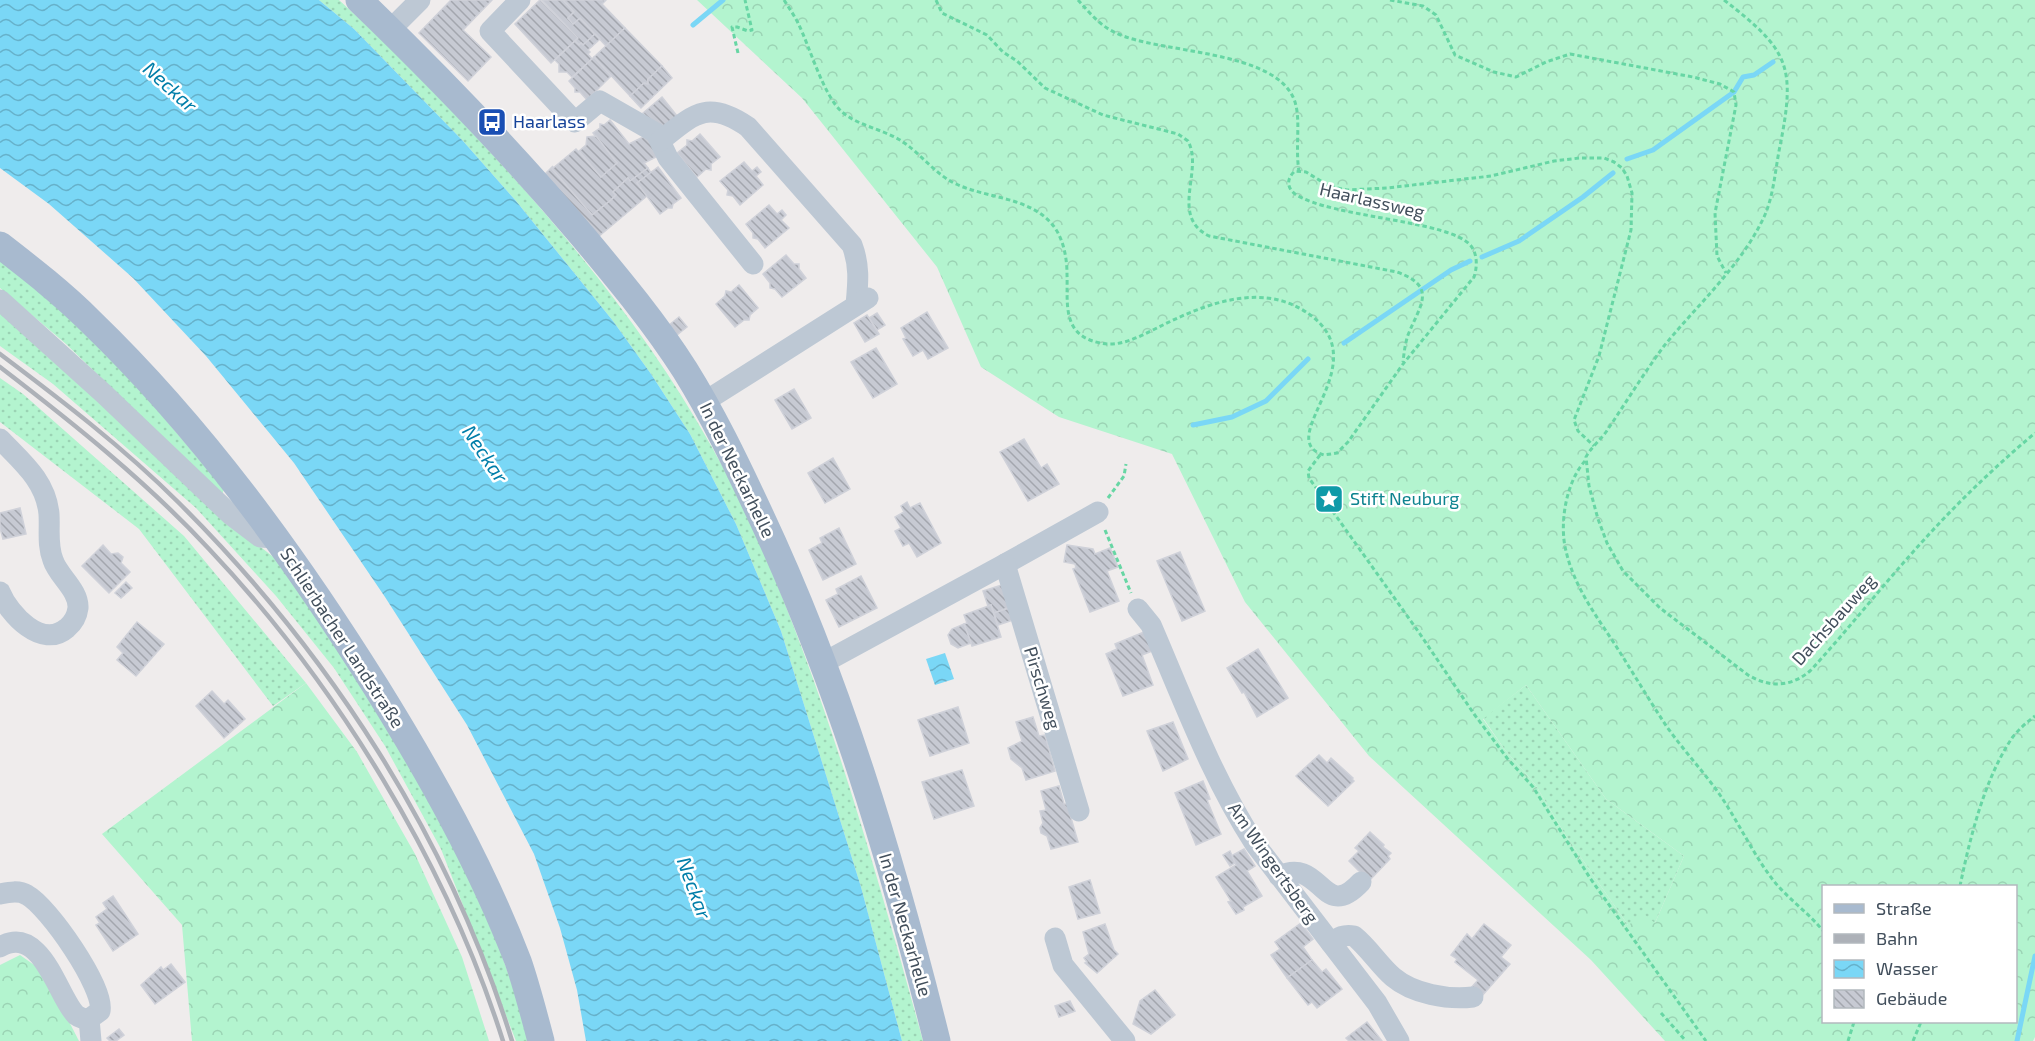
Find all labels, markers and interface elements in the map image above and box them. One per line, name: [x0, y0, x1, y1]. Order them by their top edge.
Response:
water label: Neckar: [139, 56, 203, 117]
bus stop icon: Haarlass: [476, 106, 508, 138]
place label: Haarlass: [513, 110, 586, 132]
street label: Haarlassweg: [1318, 177, 1427, 223]
street label: In der Neckarhelle: [696, 398, 780, 541]
water label: Neckar: [458, 420, 514, 488]
place icon: Stift Neuburg: [1313, 483, 1345, 515]
place label: Stift Neuburg: [1350, 487, 1459, 509]
street label: Schlierbacher Landstraße: [276, 543, 409, 732]
street label: Dachsbauweg: [1787, 569, 1880, 669]
street label: Pirschweg: [1020, 644, 1066, 732]
street label: Am Wingertsberg: [1224, 798, 1324, 927]
street label: In der Neckarhelle: [875, 851, 937, 999]
water label: Neckar: [673, 853, 718, 923]
legend: [1822, 885, 2017, 1023]
text: Straße: [1876, 897, 1932, 919]
text: Bahn: [1876, 927, 1918, 949]
text: Wasser: [1876, 957, 1938, 979]
text: Gebäude: [1876, 987, 1947, 1009]

